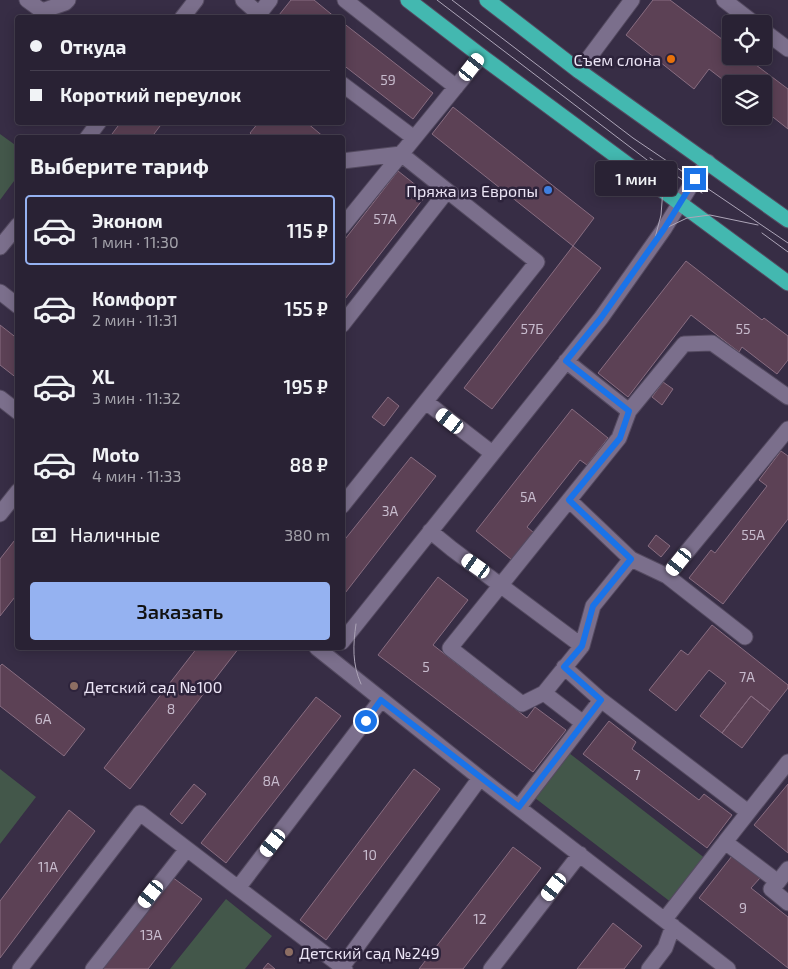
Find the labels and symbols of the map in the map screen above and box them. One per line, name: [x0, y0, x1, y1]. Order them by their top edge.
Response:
place label: Съем слона: [573, 50, 661, 69]
car: [456, 51, 487, 83]
marker: Съем слона: [665, 53, 677, 65]
house number: 59: [380, 71, 396, 88]
callout: 1 мин: [595, 162, 678, 196]
route end: [684, 168, 706, 190]
place label: Пряжа из Европы: [406, 181, 538, 200]
marker: Пряжа из Европы: [542, 184, 554, 196]
house number: 57А: [373, 210, 397, 227]
house number: 57Б: [520, 320, 544, 337]
house number: 55: [735, 320, 751, 337]
car: [433, 406, 466, 436]
house number: 5А: [520, 488, 536, 505]
house number: 3А: [382, 502, 399, 519]
house number: 55А: [741, 526, 765, 543]
car: [663, 546, 694, 578]
car: [459, 551, 492, 581]
house number: 5: [422, 658, 430, 675]
house number: 7А: [739, 668, 755, 685]
place label: Детский сад №100: [84, 677, 222, 696]
marker: Детский сад №100: [68, 680, 80, 692]
house number: 8: [167, 700, 175, 717]
house number: 6А: [35, 710, 52, 727]
route start: [355, 710, 377, 732]
house number: 7: [633, 766, 641, 783]
house number: 8А: [262, 772, 280, 789]
car: [257, 827, 288, 859]
house number: 10: [363, 846, 377, 863]
house number: 11А: [38, 858, 58, 875]
car: [538, 871, 569, 903]
car: [135, 878, 166, 910]
house number: 9: [739, 899, 747, 916]
house number: 12: [473, 910, 487, 927]
house number: 13А: [140, 926, 162, 943]
place label: Детский сад №249: [299, 943, 440, 962]
marker: Детский сад №249: [283, 946, 295, 958]

